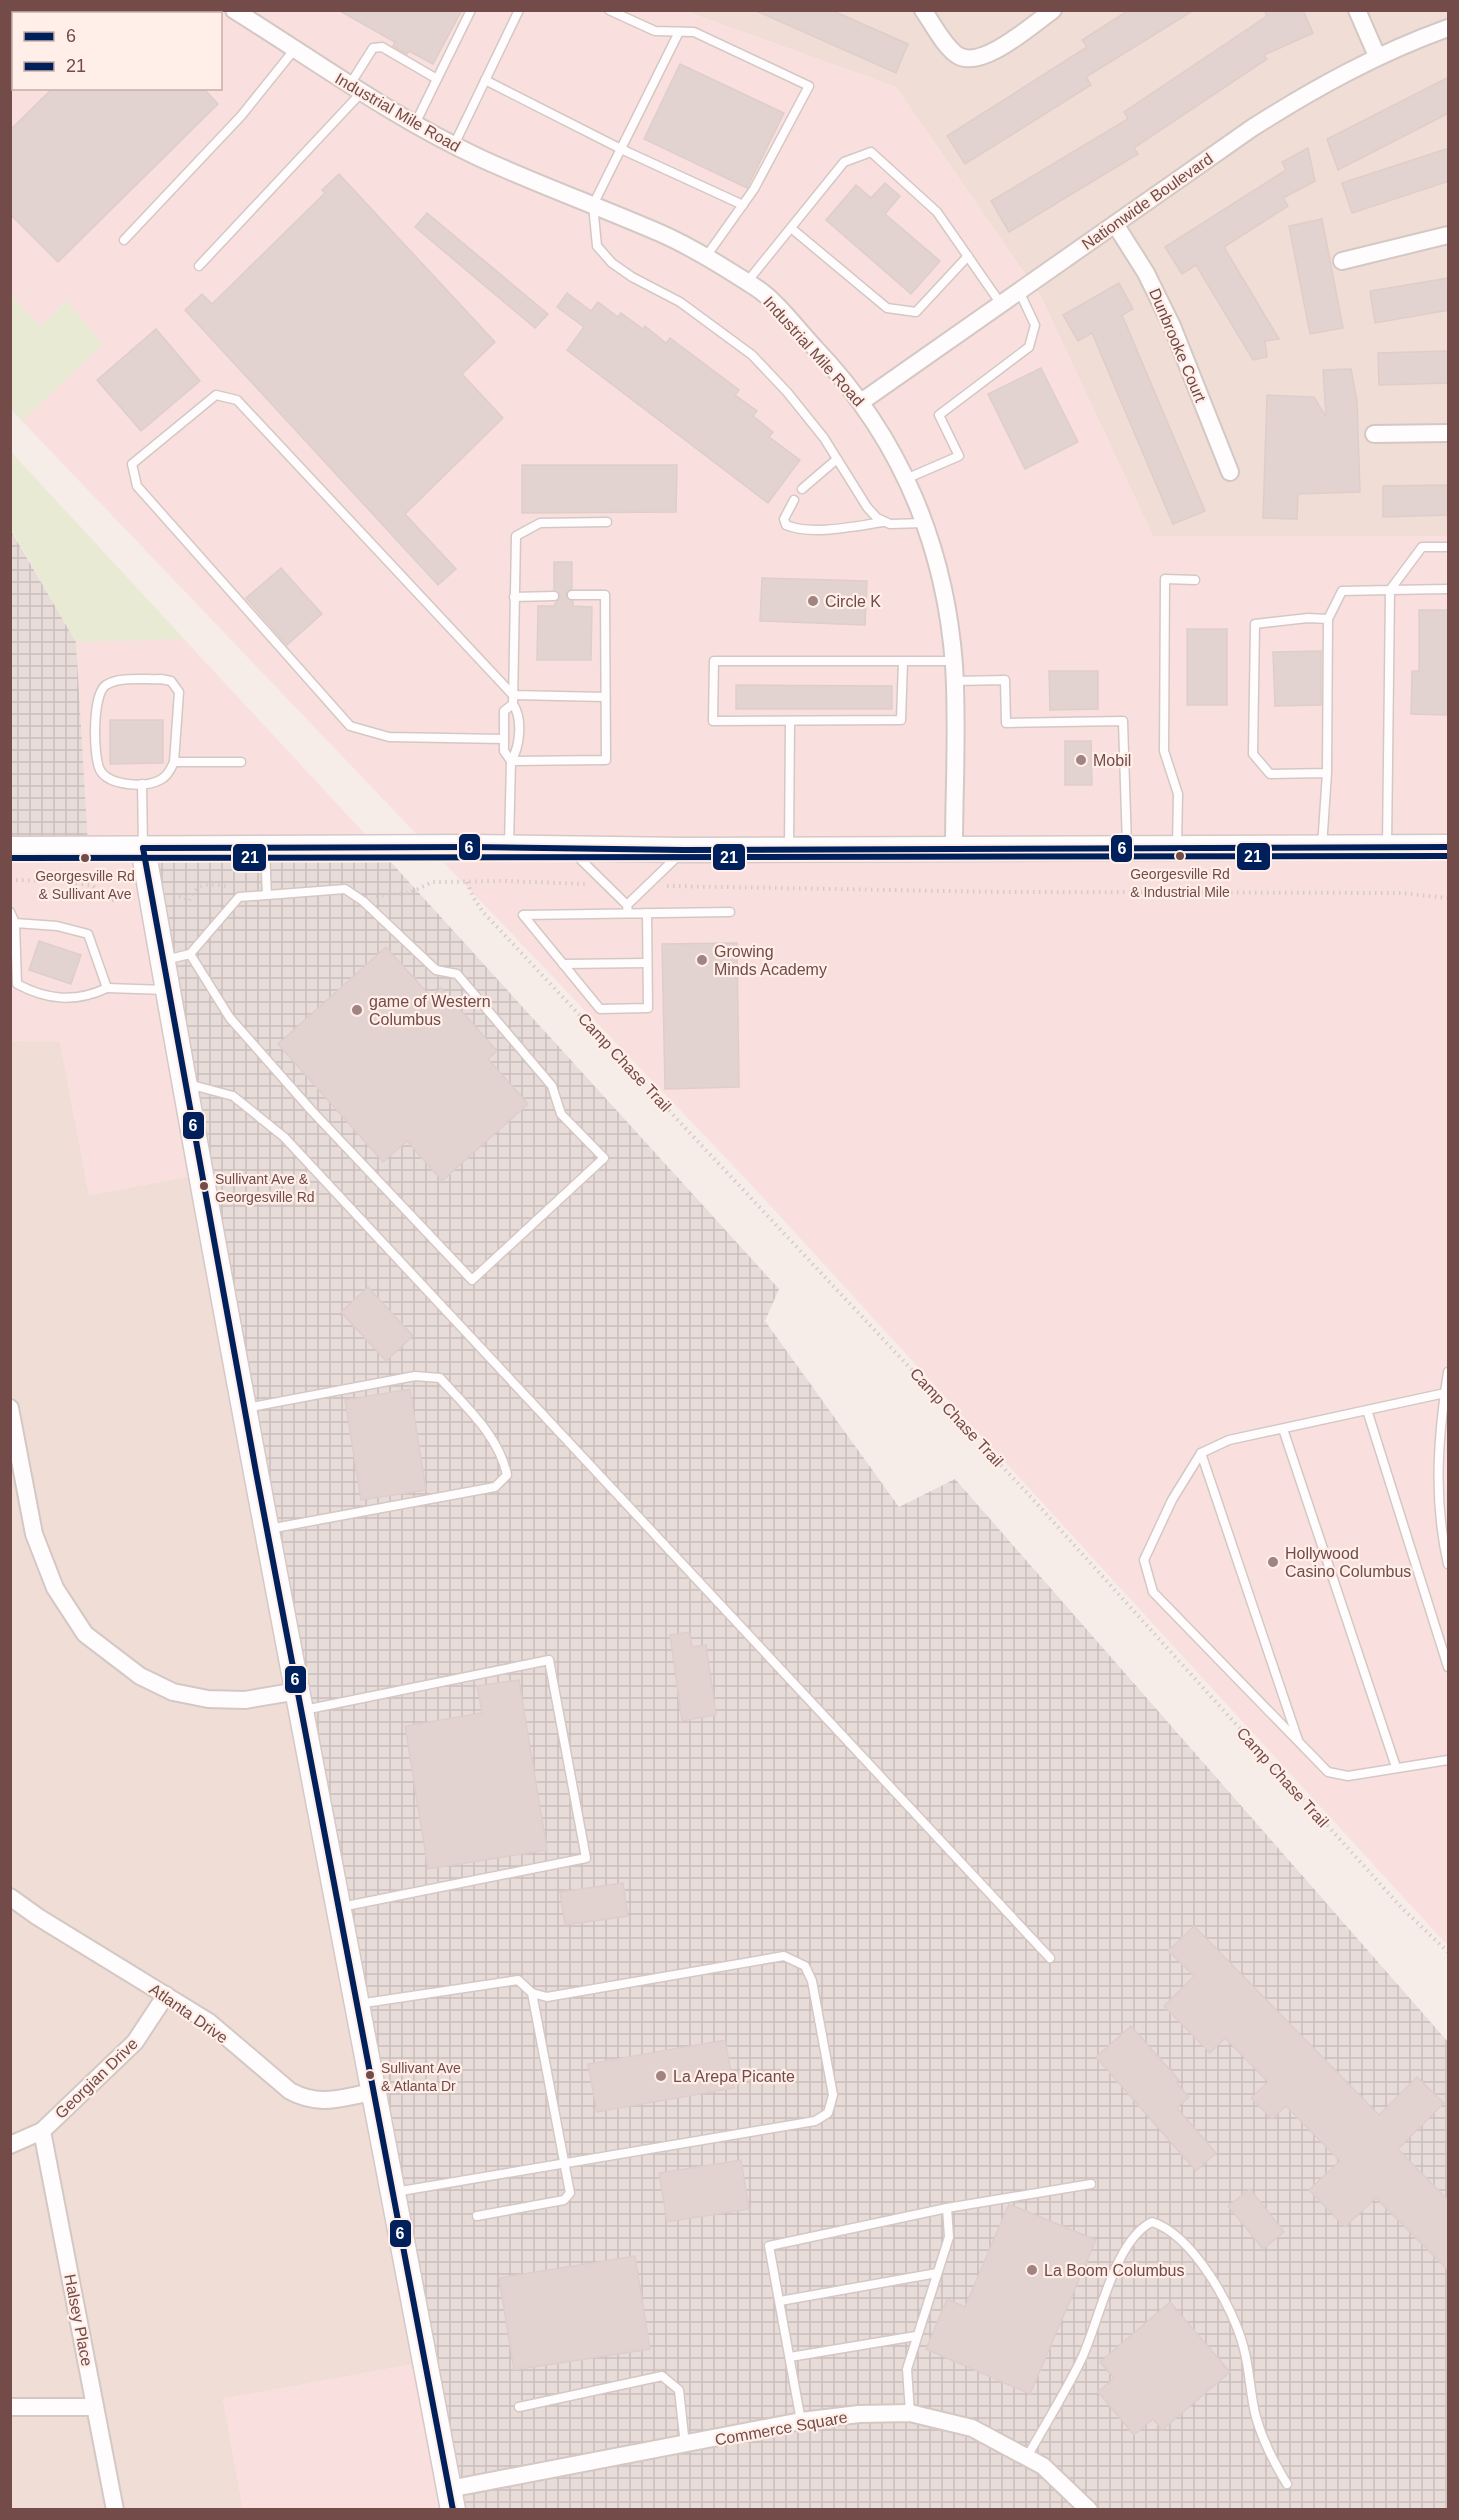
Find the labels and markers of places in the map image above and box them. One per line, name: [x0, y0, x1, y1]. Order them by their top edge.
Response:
place label: Circle K: [825, 593, 881, 610]
marker: Circle K: [806, 594, 820, 608]
place label: Mobil: [1093, 752, 1131, 769]
marker: Mobil: [1074, 753, 1088, 767]
marker: Georgesville Rd & Industrial Mile: [1174, 850, 1186, 862]
marker: Georgesville Rd & Sullivant Ave: [79, 852, 91, 864]
place label: Georgesville Rd & Industrial Mile: [1130, 866, 1230, 900]
place label: Georgesville Rd & Sullivant Ave: [35, 868, 135, 902]
place label: Growing Minds Academy: [714, 943, 827, 978]
marker: Growing Minds Academy: [695, 953, 709, 967]
place label: game of Western Columbus: [369, 993, 491, 1028]
marker: game of Western Columbus: [350, 1003, 364, 1017]
place label: Sullivant Ave & Georgesville Rd: [215, 1171, 315, 1205]
marker: Sullivant Ave & Georgesville Rd: [198, 1180, 210, 1192]
place label: Hollywood Casino Columbus: [1285, 1545, 1411, 1580]
marker: Hollywood Casino Columbus: [1266, 1555, 1280, 1569]
place label: Sullivant Ave & Atlanta Dr: [381, 2060, 461, 2094]
place label: La Arepa Picante: [673, 2068, 795, 2085]
marker: Sullivant Ave & Atlanta Dr: [364, 2069, 376, 2081]
marker: La Arepa Picante: [654, 2069, 668, 2083]
place label: La Boom Columbus: [1044, 2262, 1185, 2279]
marker: La Boom Columbus: [1025, 2263, 1039, 2277]

